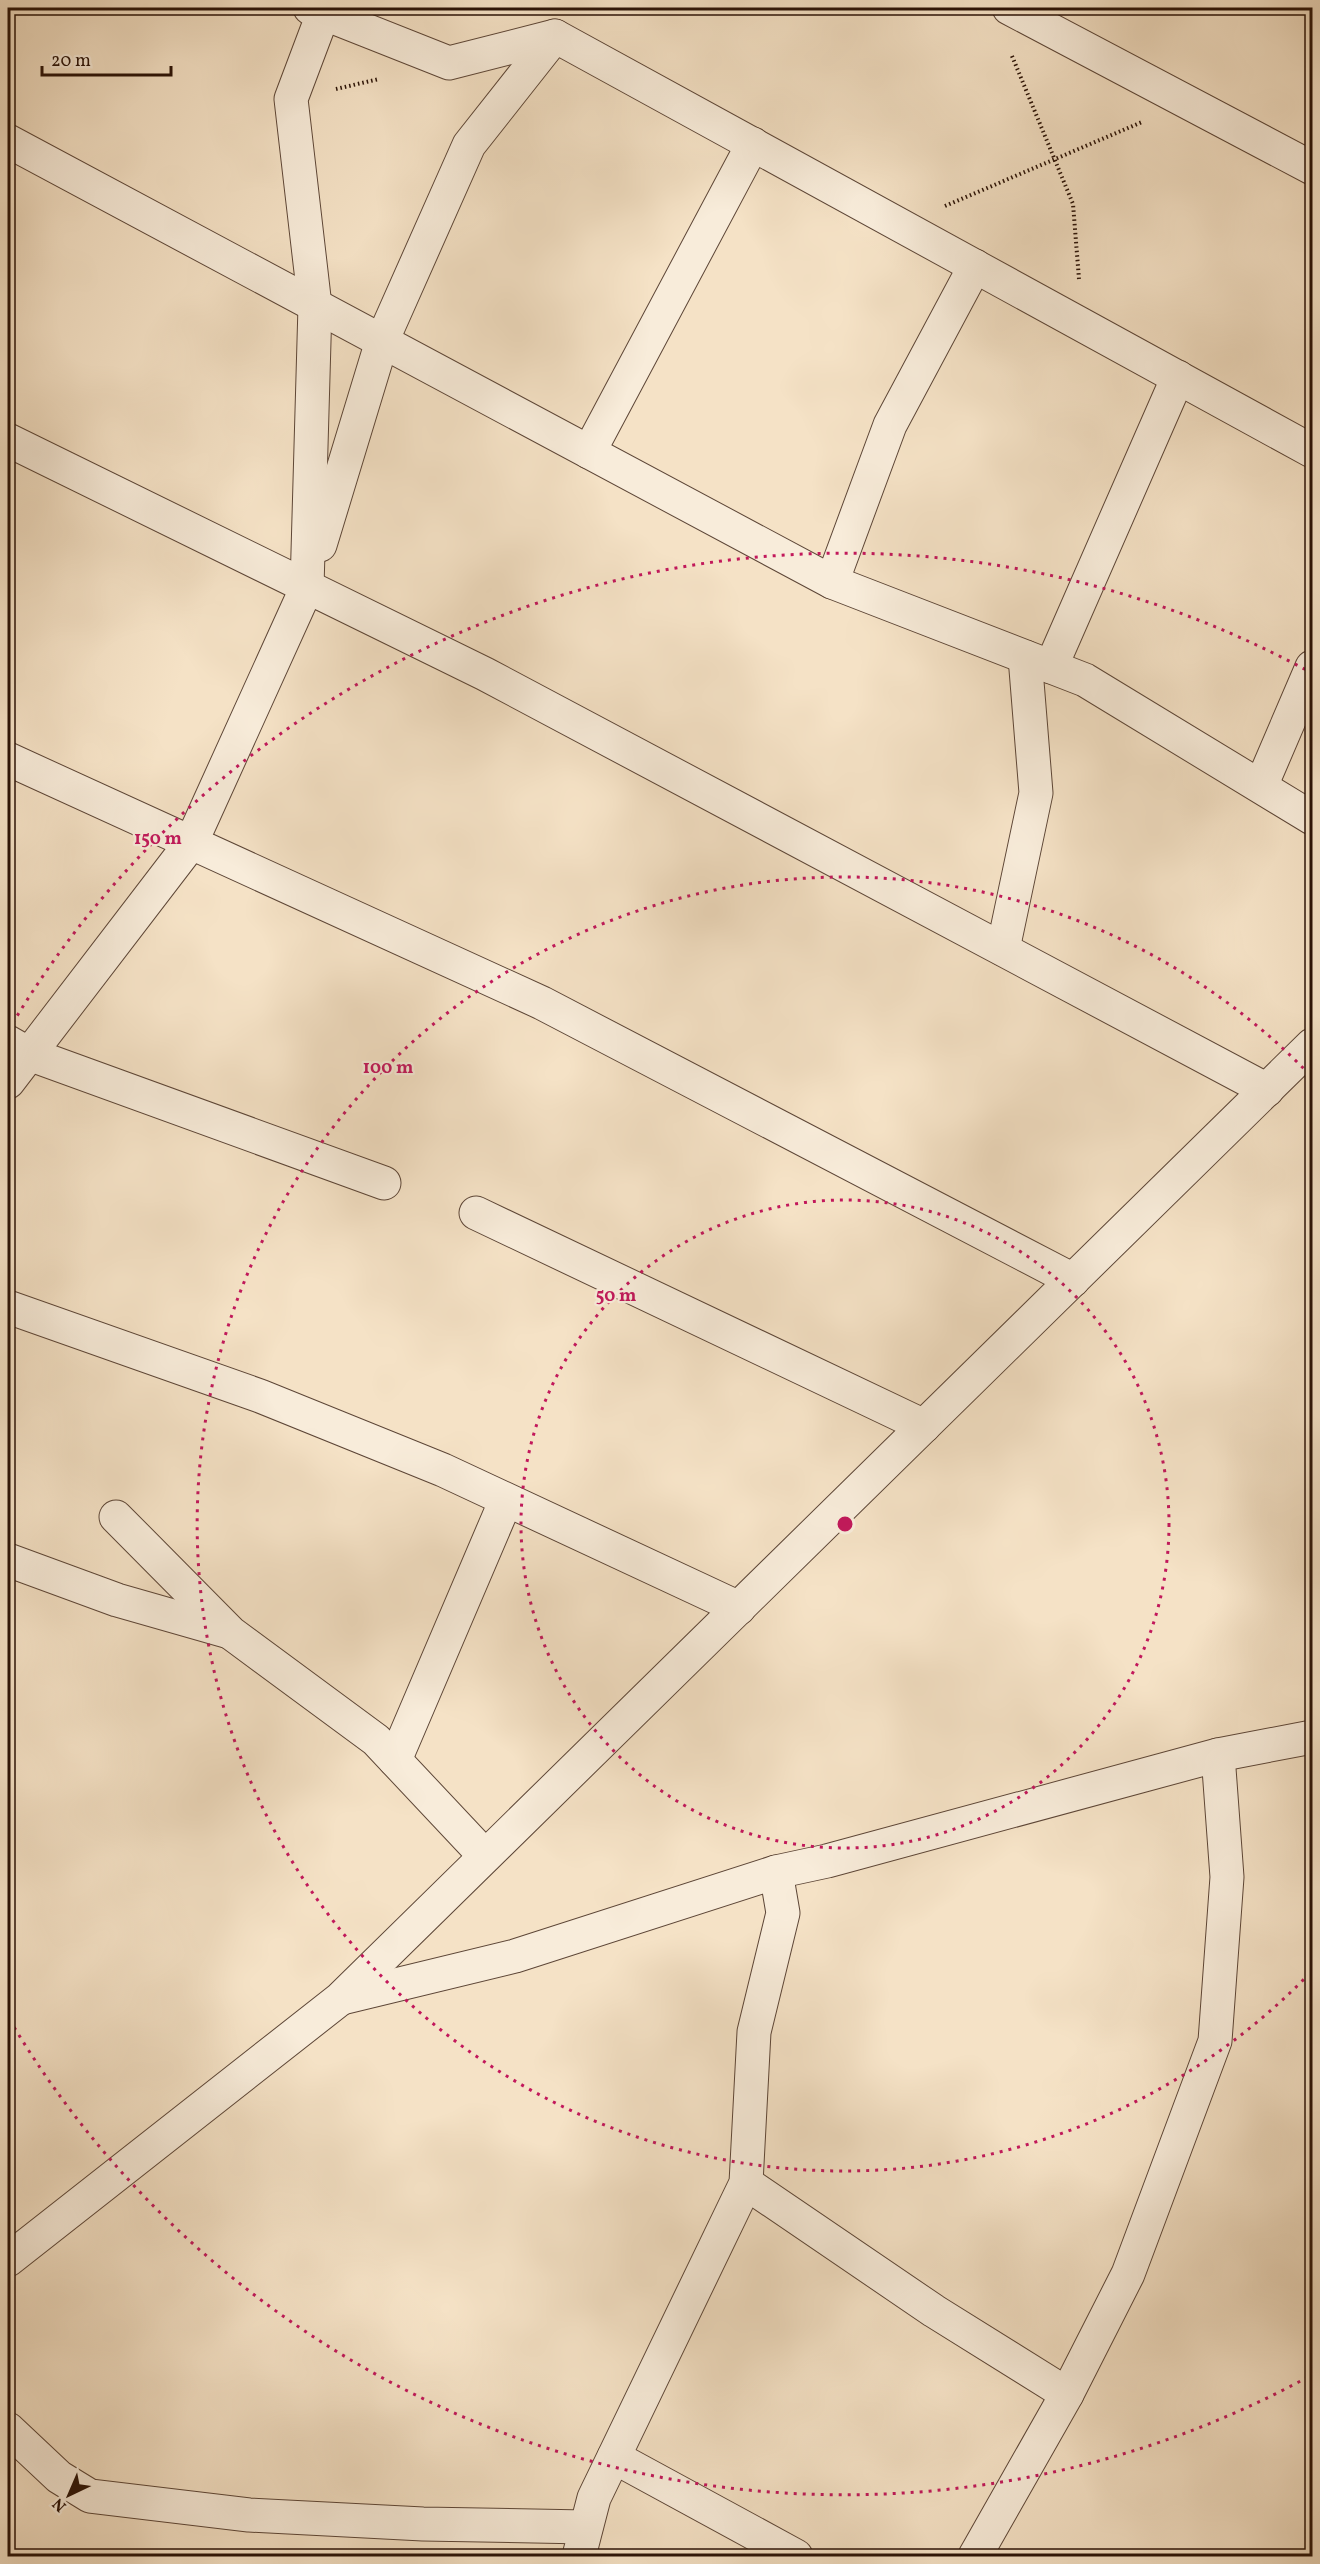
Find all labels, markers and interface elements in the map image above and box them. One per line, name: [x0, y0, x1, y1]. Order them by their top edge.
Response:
scale bar: [42, 39, 171, 77]
text: 20 m: [51, 49, 91, 74]
text: 150 m: [134, 827, 182, 852]
text: 100 m: [363, 1056, 413, 1081]
text: 50 m: [596, 1284, 636, 1309]
centre of rings: [835, 1514, 855, 1534]
north arrow: [39, 2465, 99, 2525]
text: N: [48, 2492, 72, 2516]

